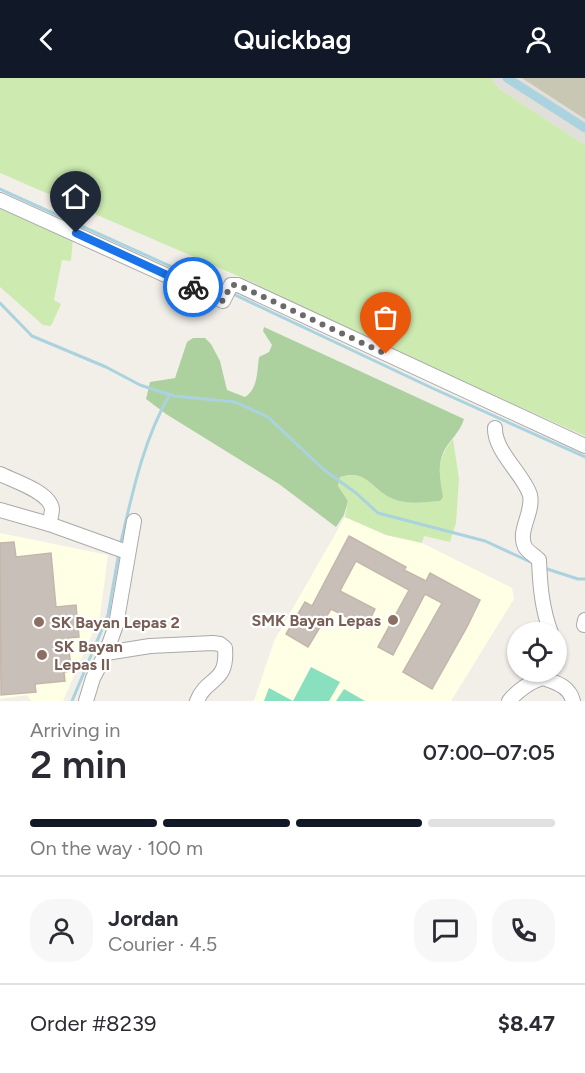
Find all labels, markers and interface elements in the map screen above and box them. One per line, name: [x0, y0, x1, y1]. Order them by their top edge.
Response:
icon: back: [30, 23, 63, 56]
text: Quickbag: [233, 23, 352, 56]
icon: person: [522, 23, 555, 56]
pin: [50, 171, 101, 233]
icon: home: [59, 180, 92, 213]
courier: [163, 257, 223, 317]
icon: bike: [177, 271, 210, 304]
pin: [360, 292, 411, 354]
icon: bag: [369, 301, 402, 334]
place label: SMK Bayan Lepas: [252, 611, 382, 630]
place label: SK Bayan Lepas 2: [51, 613, 180, 632]
marker: SMK Bayan Lepas: [386, 613, 400, 627]
marker: SK Bayan Lepas 2: [32, 615, 46, 629]
map controls: [507, 622, 567, 682]
button: locate: [507, 622, 567, 682]
place label: SK Bayan Lepas II: [54, 637, 123, 674]
marker: SK Bayan Lepas II: [35, 648, 49, 662]
text: Arriving in: [30, 718, 120, 742]
text: 07:00–07:05: [423, 739, 555, 766]
text: 2 min: [30, 741, 127, 788]
text: On the way · 100 m: [30, 836, 203, 860]
button: person: [30, 899, 93, 962]
button: chat: [414, 899, 477, 962]
button: phone: [492, 899, 555, 962]
text: Jordan: [108, 905, 179, 932]
text: Courier · 4.5: [108, 932, 217, 956]
text: Order #8239: [30, 1010, 156, 1037]
text: $8.47: [498, 1010, 555, 1037]

